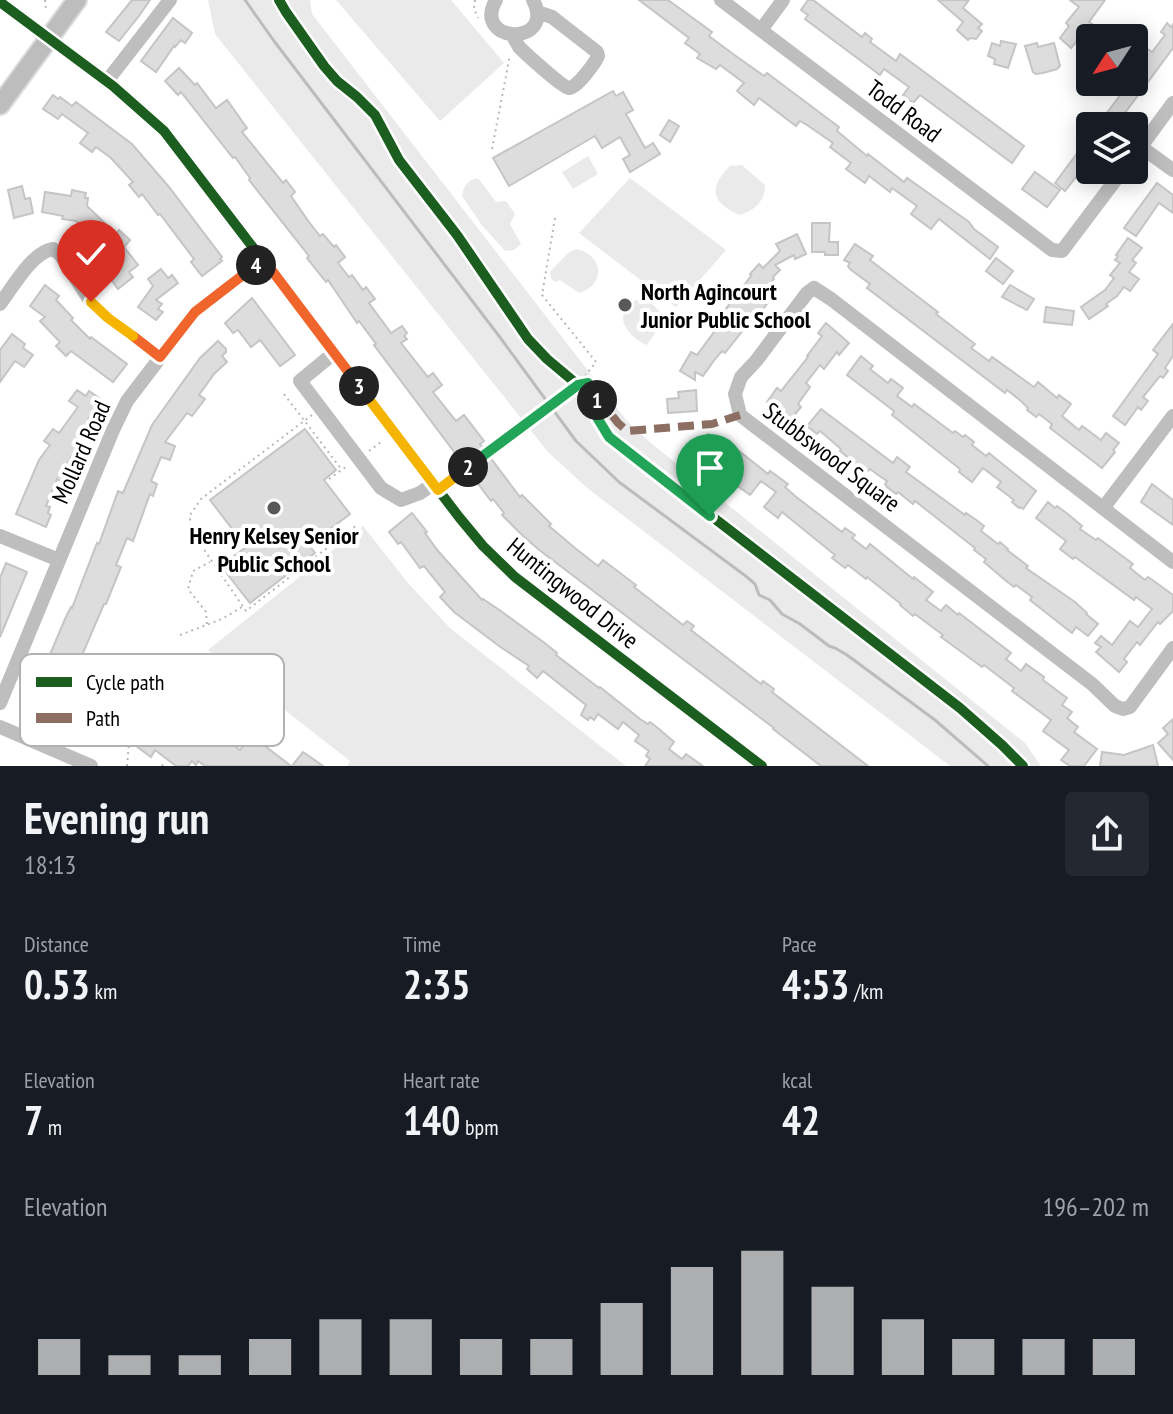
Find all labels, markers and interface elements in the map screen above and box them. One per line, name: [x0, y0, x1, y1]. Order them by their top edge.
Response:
north arrow: [1076, 24, 1148, 96]
map controls: [1076, 24, 1148, 184]
street label: Todd Road: [861, 73, 947, 149]
button: layers: [1076, 112, 1148, 184]
pin: [57, 220, 125, 302]
icon: check: [69, 232, 113, 276]
pin: 4: [236, 245, 276, 285]
text: 4: [251, 251, 261, 279]
place label: North Agincourt Junior Public School: [640, 276, 811, 335]
marker: North Agincourt Junior Public School: [616, 296, 634, 314]
pin: 3: [339, 366, 379, 406]
text: 3: [354, 372, 364, 400]
pin: 1: [577, 380, 617, 420]
text: 1: [592, 386, 602, 414]
street label: Stubbswood Square: [757, 395, 907, 519]
street label: Mollard Road: [45, 396, 117, 508]
pin: [676, 434, 744, 516]
icon: arrive: [688, 446, 732, 490]
pin: 2: [448, 447, 488, 487]
text: 2: [463, 453, 473, 481]
marker: Henry Kelsey Senior Public School: [265, 499, 283, 517]
place label: Henry Kelsey Senior Public School: [189, 520, 360, 579]
street label: Huntingwood Drive: [501, 531, 645, 655]
legend: [20, 654, 284, 746]
text: Cycle path: [86, 668, 164, 696]
text: Path: [86, 704, 120, 732]
text: Evening run: [24, 789, 209, 846]
button: share: [1065, 792, 1149, 876]
text: 18:13: [24, 848, 76, 881]
text: Distance: [24, 930, 89, 958]
text: Time: [403, 930, 441, 958]
text: Pace: [782, 930, 817, 958]
text: 0.53: [24, 958, 90, 1010]
text: 2:35: [403, 958, 470, 1010]
text: 4:53: [782, 958, 849, 1010]
text: km: [90, 977, 117, 1005]
text: /km: [849, 977, 883, 1005]
text: Elevation: [24, 1066, 95, 1094]
text: Heart rate: [403, 1066, 480, 1094]
text: kcal: [782, 1066, 812, 1094]
text: 7: [24, 1094, 43, 1146]
text: 140: [403, 1094, 460, 1146]
text: 42: [782, 1094, 820, 1146]
text: m: [43, 1113, 62, 1141]
text: bpm: [460, 1113, 498, 1141]
text: Elevation: [24, 1190, 107, 1223]
text: 196–202 m: [1043, 1190, 1149, 1223]

